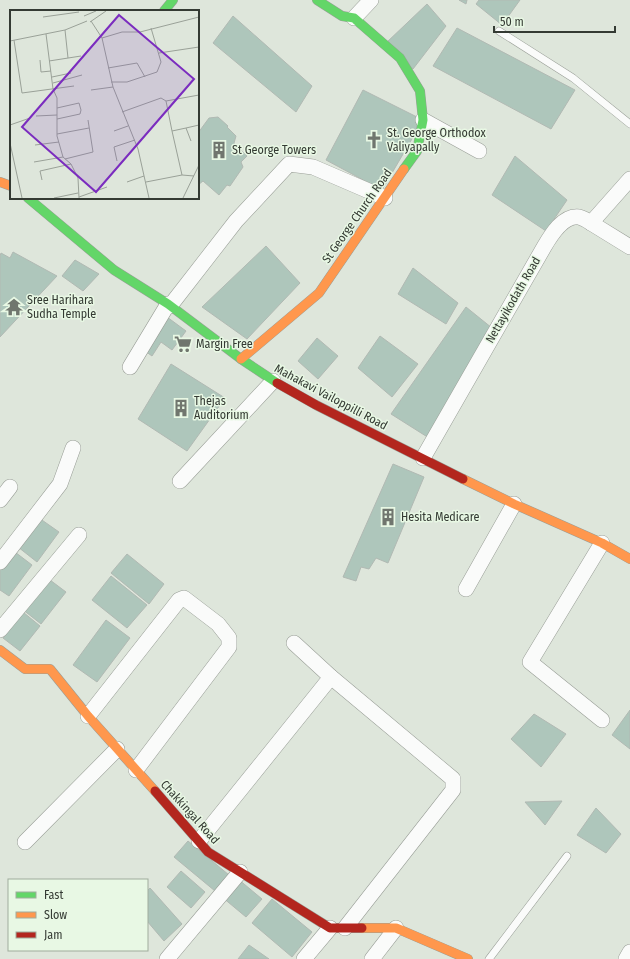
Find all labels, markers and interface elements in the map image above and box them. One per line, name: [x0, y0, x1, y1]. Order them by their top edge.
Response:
scale bar: [494, 8, 615, 34]
inset map: [10, 10, 199, 199]
text: 50 m: [500, 15, 524, 29]
place label: St. George Orthodox Valiyapally: [387, 126, 487, 154]
church icon: St. George Orthodox Valiyapally: [364, 130, 384, 150]
building icon: St George Towers: [209, 140, 229, 160]
place label: St George Towers: [232, 143, 316, 157]
street label: St George Church Road: [319, 166, 395, 266]
street label: Nettayikodath Road: [483, 254, 543, 346]
place label: Sree Harihara Sudha Temple: [27, 293, 96, 321]
temple icon: Sree Harihara Sudha Temple: [4, 297, 24, 317]
supermarket icon: Margin Free: [173, 334, 193, 354]
place label: Margin Free: [196, 337, 253, 351]
street label: Mahakavi Vailoppilli Road: [272, 361, 390, 433]
place label: Thejas Auditorium: [194, 394, 249, 422]
building icon: Thejas Auditorium: [171, 398, 191, 418]
building icon: Hesita Medicare: [378, 507, 398, 527]
place label: Hesita Medicare: [401, 510, 480, 524]
street label: Chakkingal Road: [158, 777, 222, 847]
legend: [8, 879, 148, 951]
text: Fast: [44, 888, 63, 902]
text: Slow: [44, 908, 67, 922]
text: Jam: [44, 928, 62, 942]

